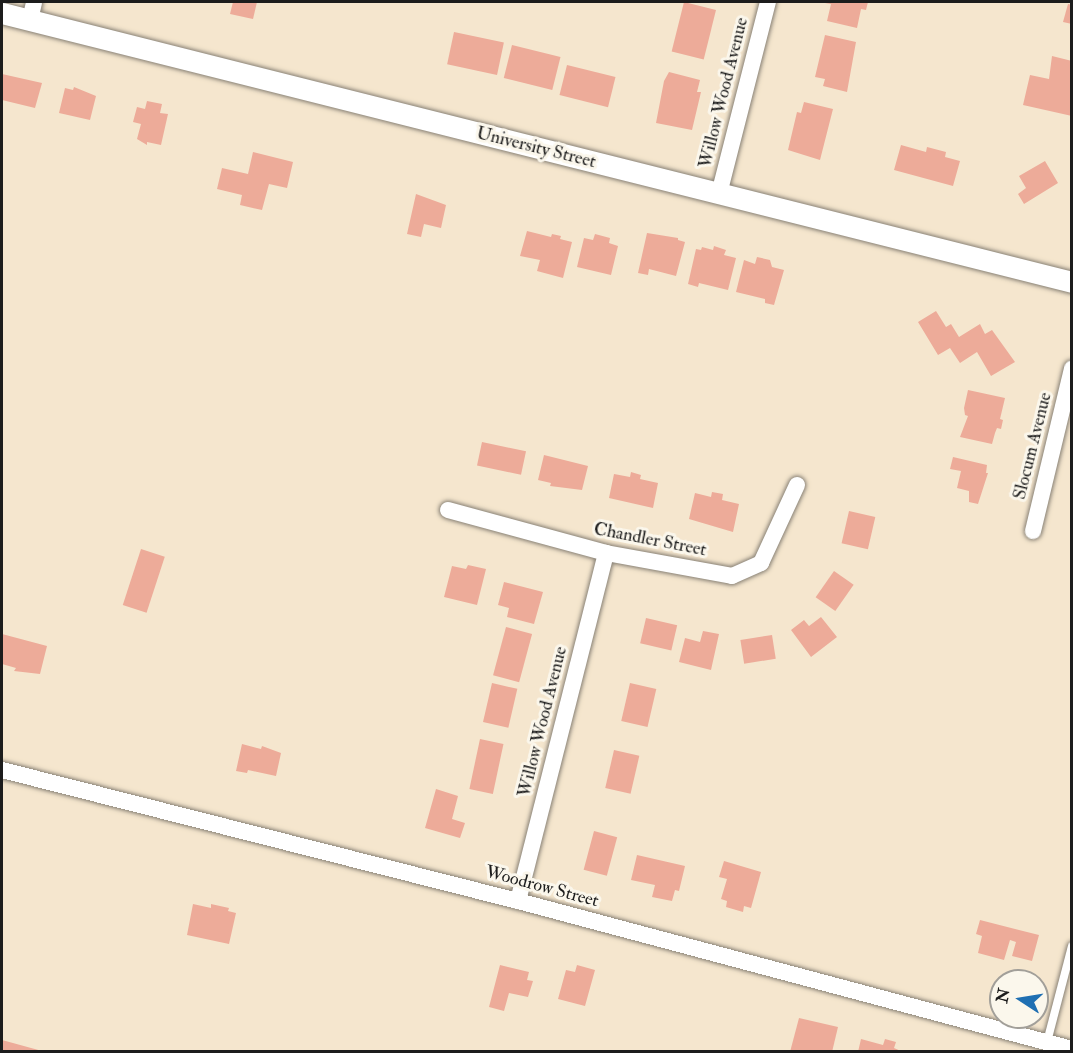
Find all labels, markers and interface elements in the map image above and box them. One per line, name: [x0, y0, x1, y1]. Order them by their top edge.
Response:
street label: Willow Wood Avenue: [695, 15, 753, 171]
street label: University Street: [474, 123, 598, 173]
street label: Slocum Avenue: [1009, 390, 1057, 502]
street label: Chandler Street: [592, 519, 708, 561]
street label: Willow Wood Avenue: [514, 644, 572, 800]
street label: Woodrow Street: [483, 862, 601, 912]
north arrow: [989, 969, 1049, 1029]
text: N: [992, 987, 1015, 1005]

